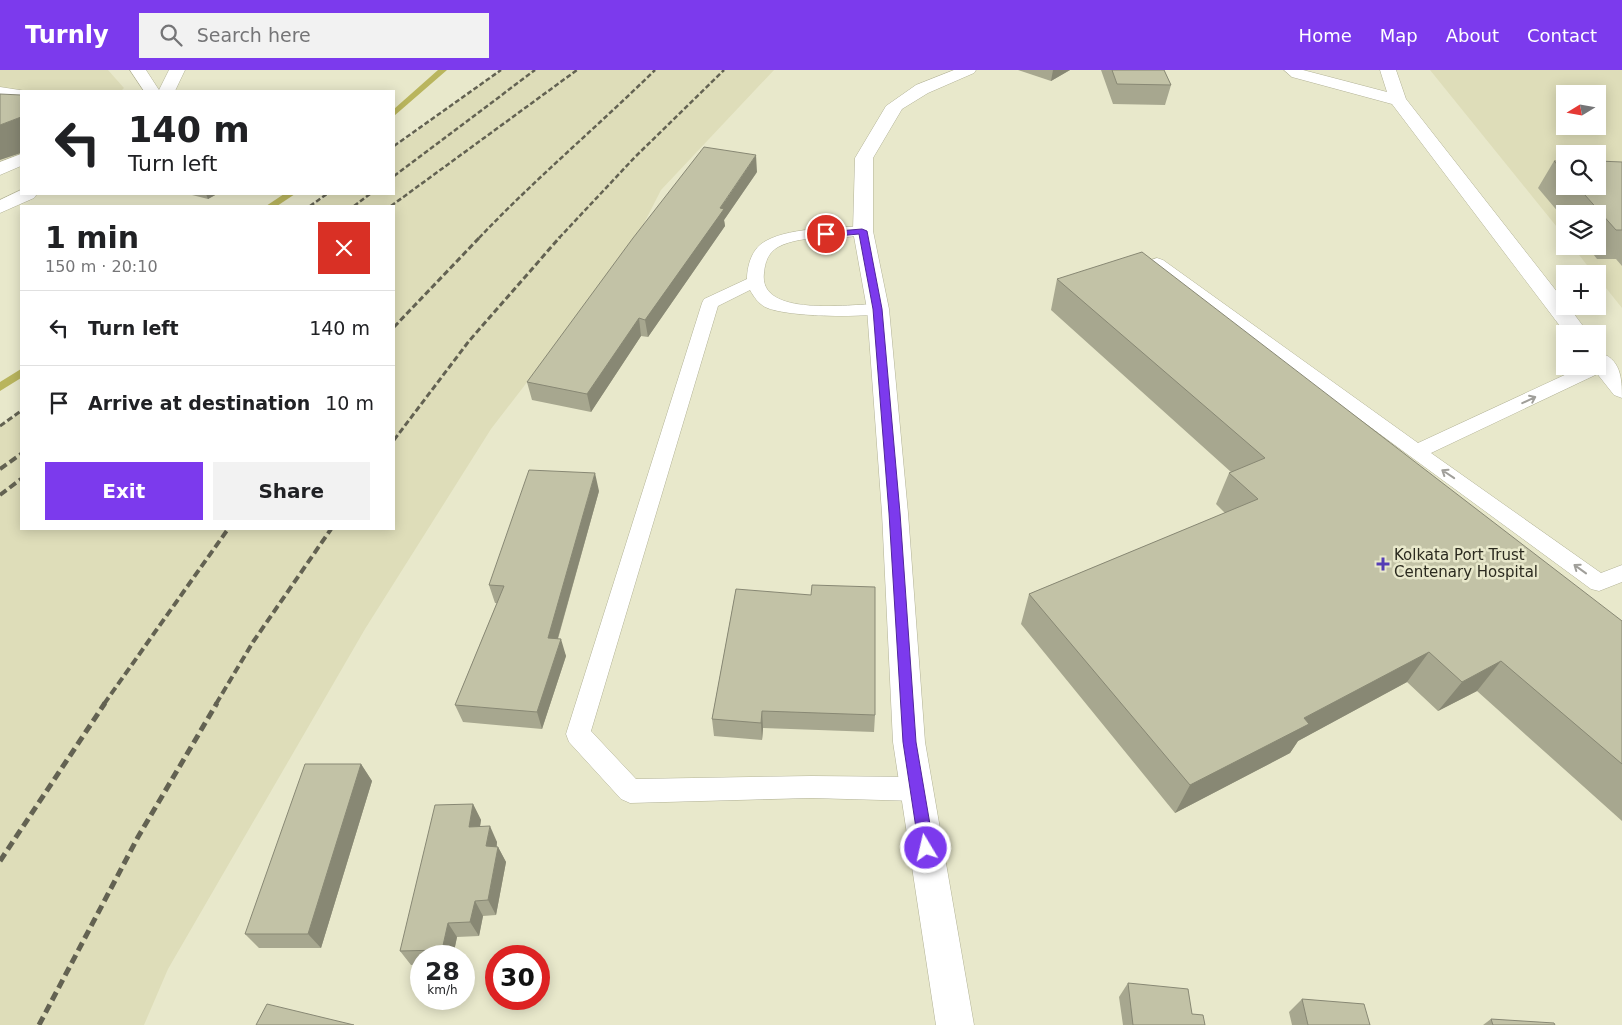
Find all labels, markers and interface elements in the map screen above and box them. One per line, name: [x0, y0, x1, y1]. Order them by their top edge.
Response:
search box: [139, 13, 489, 58]
text: Turnly: [25, 21, 109, 49]
icon: search: [157, 21, 185, 49]
text: Search here: [197, 24, 311, 46]
text: Home: [1299, 25, 1352, 46]
text: Map: [1380, 25, 1418, 46]
text: About: [1446, 25, 1499, 46]
text: Contact: [1527, 25, 1597, 46]
north arrow: [1556, 85, 1606, 135]
map controls: [1556, 85, 1606, 375]
icon: left: [45, 110, 110, 175]
text: 140 m: [128, 110, 250, 150]
button: search: [1556, 145, 1606, 195]
text: Turn left: [128, 151, 217, 176]
button: layers: [1556, 205, 1606, 255]
pin: [805, 213, 847, 255]
text: 1 min: [45, 220, 139, 255]
icon: arrive: [812, 220, 840, 248]
button: close: [318, 222, 370, 274]
text: 150 m · 20:10: [45, 257, 158, 276]
button: +: [1556, 265, 1606, 315]
icon: left: [45, 314, 73, 342]
text: Turn left: [88, 317, 179, 339]
text: 140 m: [309, 317, 370, 339]
button: −: [1556, 325, 1606, 375]
icon: arrive: [45, 389, 73, 417]
text: Arrive at destination: [88, 392, 310, 414]
text: 10 m: [325, 392, 374, 414]
one-way arrow: [1521, 394, 1536, 404]
button: Exit: [45, 462, 203, 520]
button: Share: [213, 462, 370, 520]
one-way arrow: [1441, 469, 1455, 479]
place label: Kolkata Port Trust Centenary Hospital: [1394, 546, 1538, 581]
marker: Kolkata Port Trust Centenary Hospital: [1376, 557, 1390, 571]
one-way arrow: [1573, 564, 1587, 574]
position arrow: [899, 821, 951, 873]
speed limit sign: 30: [485, 945, 550, 1010]
text: 28: [425, 957, 460, 986]
text: km/h: [427, 983, 458, 997]

